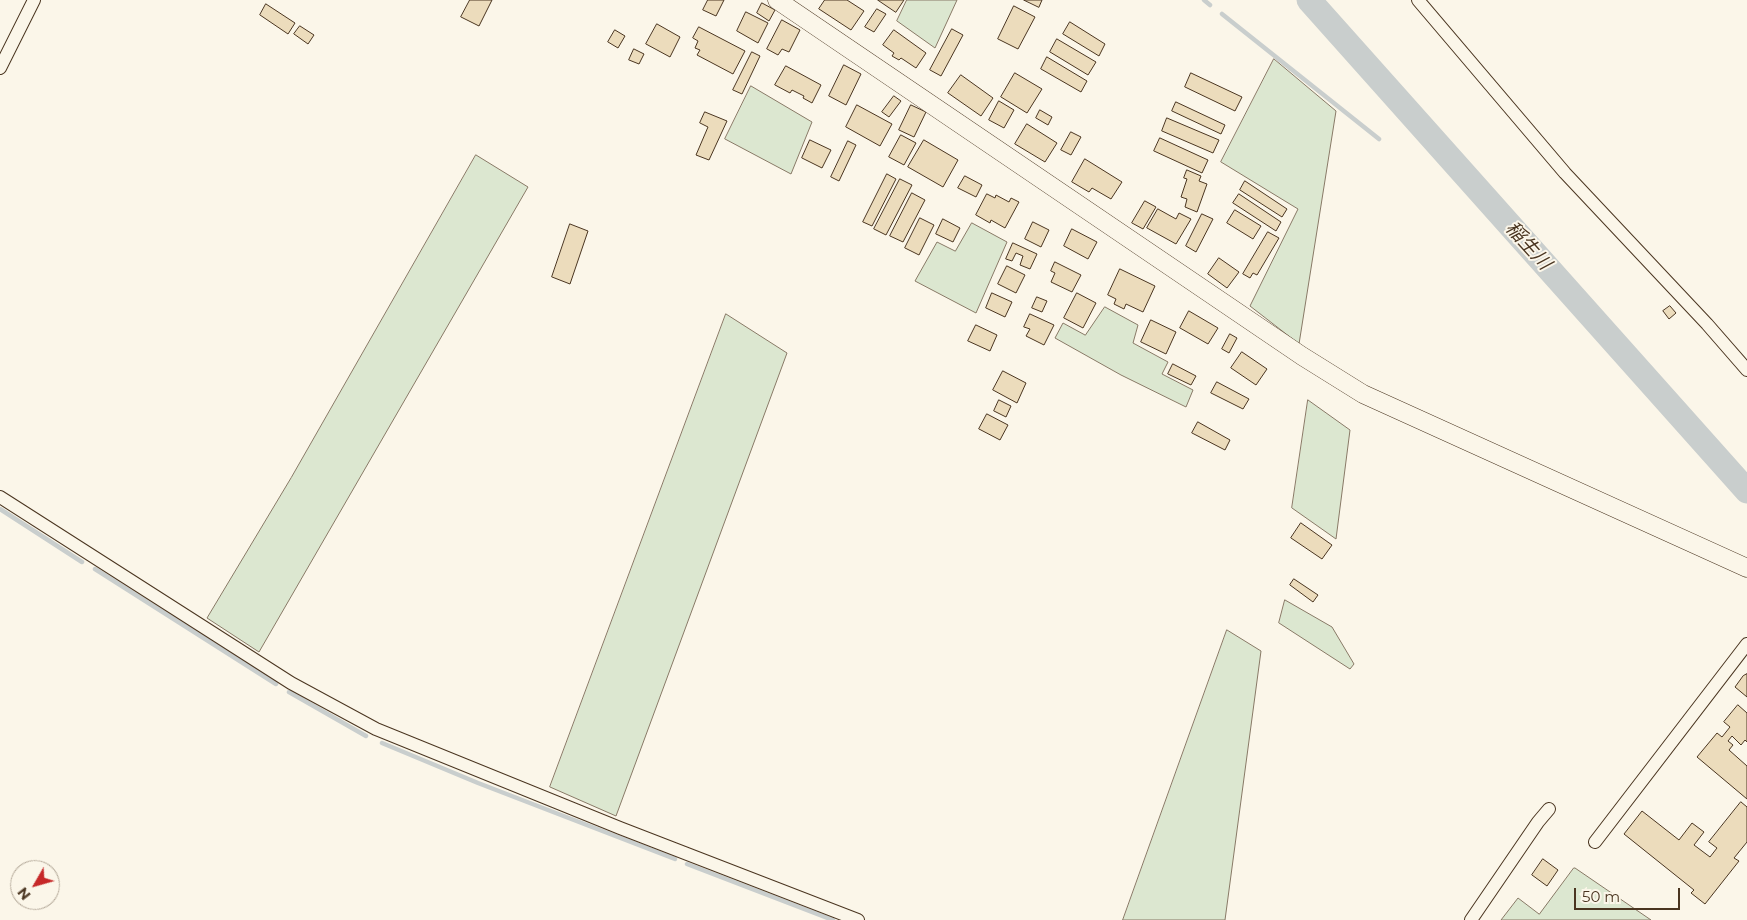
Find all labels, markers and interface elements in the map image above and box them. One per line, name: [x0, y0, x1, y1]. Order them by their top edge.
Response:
water label: 稲生川: [1500, 217, 1556, 275]
north arrow: [10, 860, 60, 910]
scale bar: [1577, 878, 1683, 910]
text: N: [13, 884, 35, 904]
text: 50 m: [1582, 887, 1620, 906]

